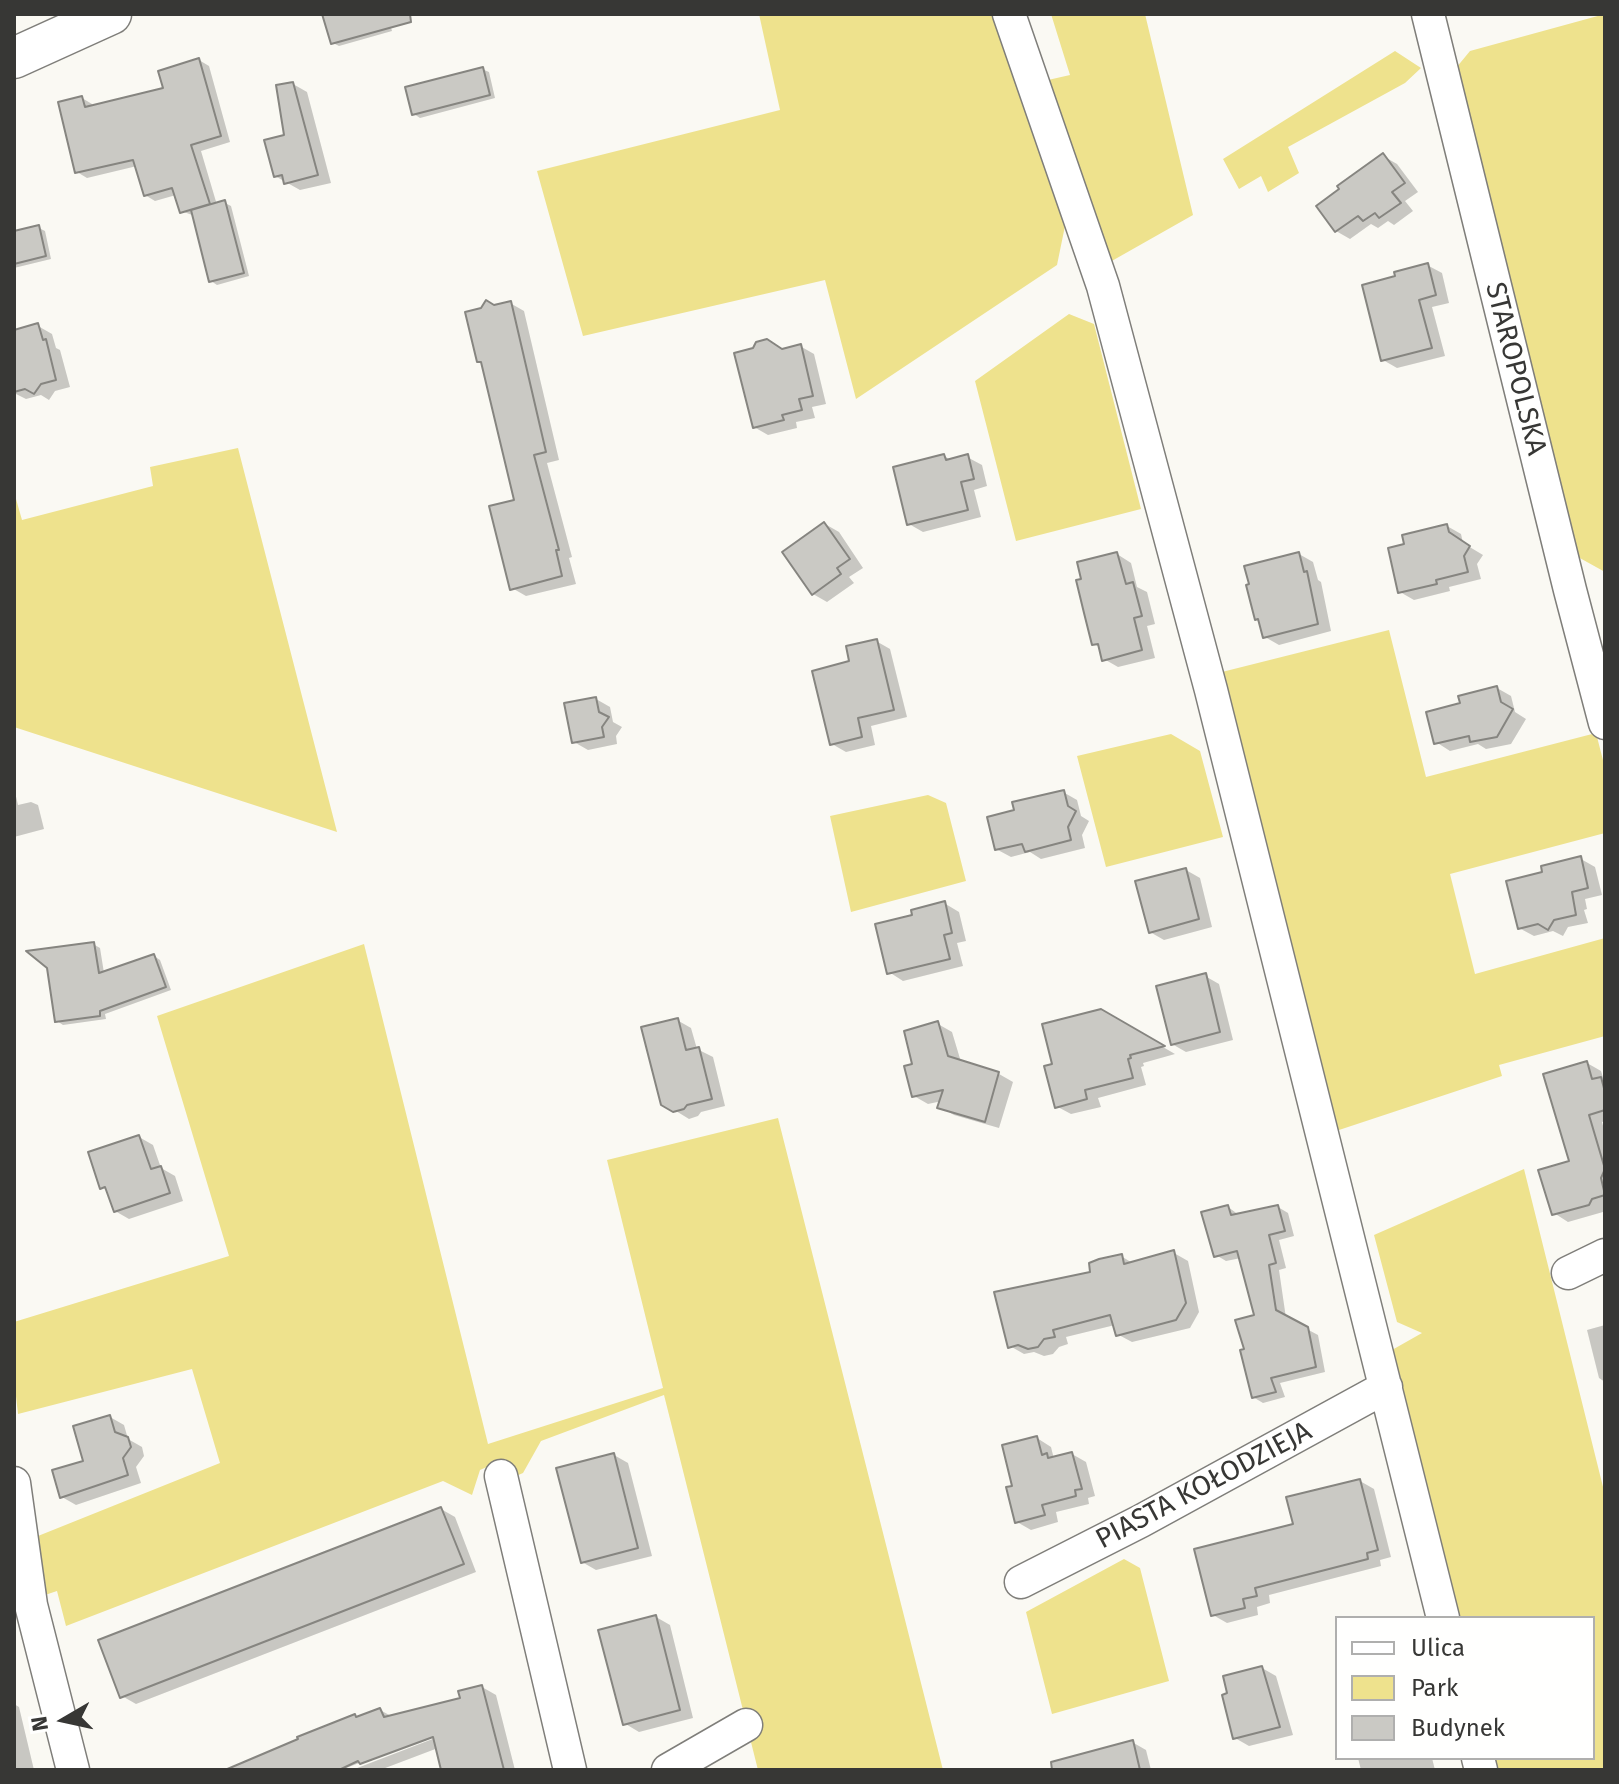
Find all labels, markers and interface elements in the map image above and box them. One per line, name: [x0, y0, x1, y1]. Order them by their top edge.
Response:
street label: STAROPOLSKA: [1477, 279, 1553, 459]
street label: PIASTA KOŁODZIEJA: [1090, 1415, 1318, 1557]
legend: [1335, 1616, 1595, 1760]
text: Ulica: [1411, 1634, 1465, 1662]
text: Park: [1411, 1674, 1458, 1702]
north arrow: [24, 1680, 104, 1760]
text: Budynek: [1411, 1714, 1505, 1742]
text: N: [25, 1715, 54, 1733]

